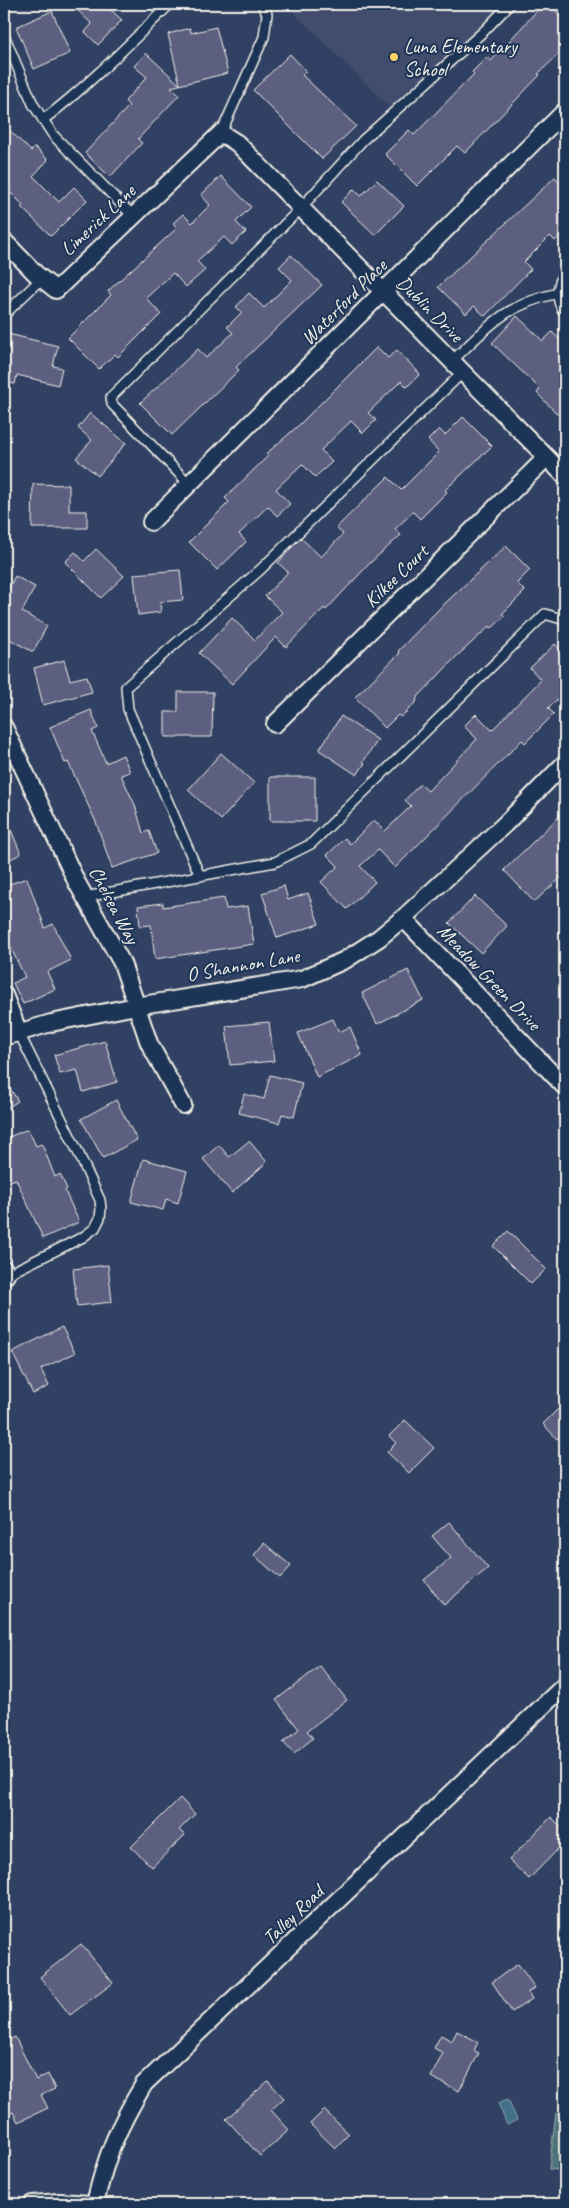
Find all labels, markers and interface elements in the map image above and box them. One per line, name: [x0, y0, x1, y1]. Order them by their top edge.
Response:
place label: Luna Elementary School: [404, 34, 519, 82]
marker: Luna Elementary School: [388, 51, 400, 63]
street label: Limerick Lane: [55, 178, 142, 261]
street label: Waterford Place: [296, 253, 393, 350]
street label: Dublin Drive: [391, 270, 470, 349]
street label: Kilkee Court: [358, 538, 435, 613]
street label: Chelsea Way: [83, 862, 146, 950]
street label: Meadow Green Drive: [432, 919, 547, 1037]
street label: O Shannon Lane: [185, 943, 303, 987]
street label: Talley Road: [257, 1878, 331, 1950]

